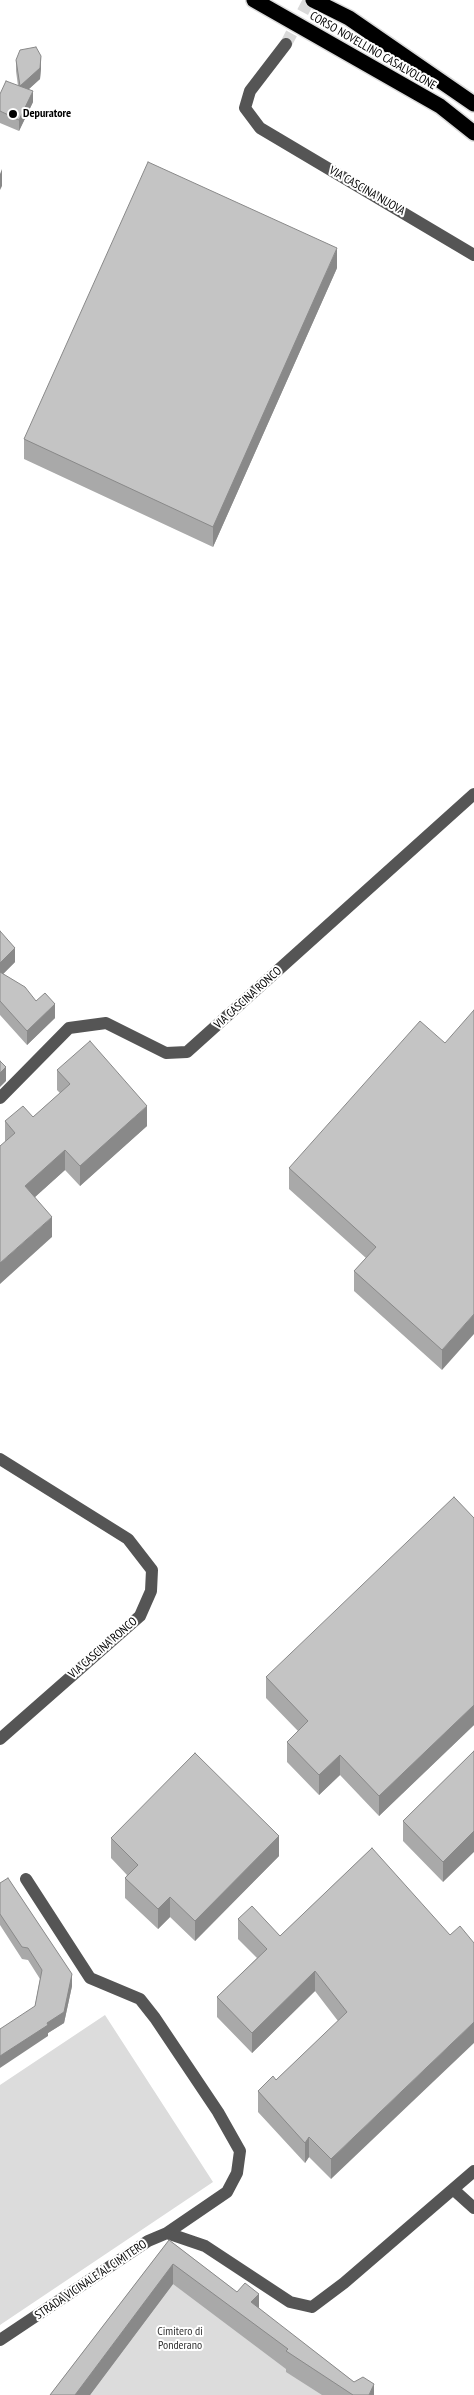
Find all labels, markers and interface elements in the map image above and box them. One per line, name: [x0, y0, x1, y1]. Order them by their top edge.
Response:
street label: CORSO NOVELLINO CASALVOLONE: [307, 9, 439, 93]
place label: Depuratore: [23, 107, 71, 121]
marker: Depuratore: [7, 108, 19, 120]
street label: VIA CASCINA NUOVA: [326, 163, 408, 219]
street label: VIA CASCINA RONCO: [211, 964, 285, 1032]
street label: VIA CASCINA RONCO: [66, 1614, 140, 1682]
street label: STRADA VICINALE AL CIMITERO: [32, 2237, 150, 2323]
park label: Cimitero di Ponderano: [157, 2325, 203, 2353]

